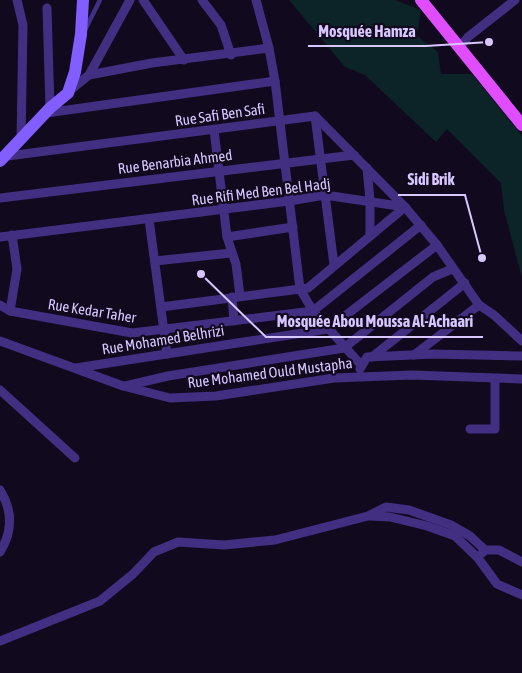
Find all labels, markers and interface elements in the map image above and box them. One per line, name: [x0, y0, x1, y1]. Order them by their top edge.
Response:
callout: Mosquée Hamza: [308, 15, 426, 46]
text: Mosquée Hamza: [318, 22, 416, 40]
street label: Rue Safi Ben Safi: [174, 100, 266, 129]
street label: Rue Benarbia Ahmed: [117, 146, 233, 177]
callout: Sidi Brik: [398, 164, 465, 195]
text: Sidi Brik: [408, 170, 455, 188]
street label: Rue Rifi Med Ben Bel Hadj: [191, 175, 331, 208]
street label: Rue Kedar Taher: [47, 295, 138, 326]
callout: Mosquée Abou Moussa Al-Achaari: [266, 306, 483, 337]
text: Mosquée Abou Moussa Al-Achaari: [277, 312, 474, 330]
street label: Rue Mohamed Belhrizi: [101, 321, 225, 358]
street label: Rue Mohamed Ould Mustapha: [187, 354, 353, 391]

